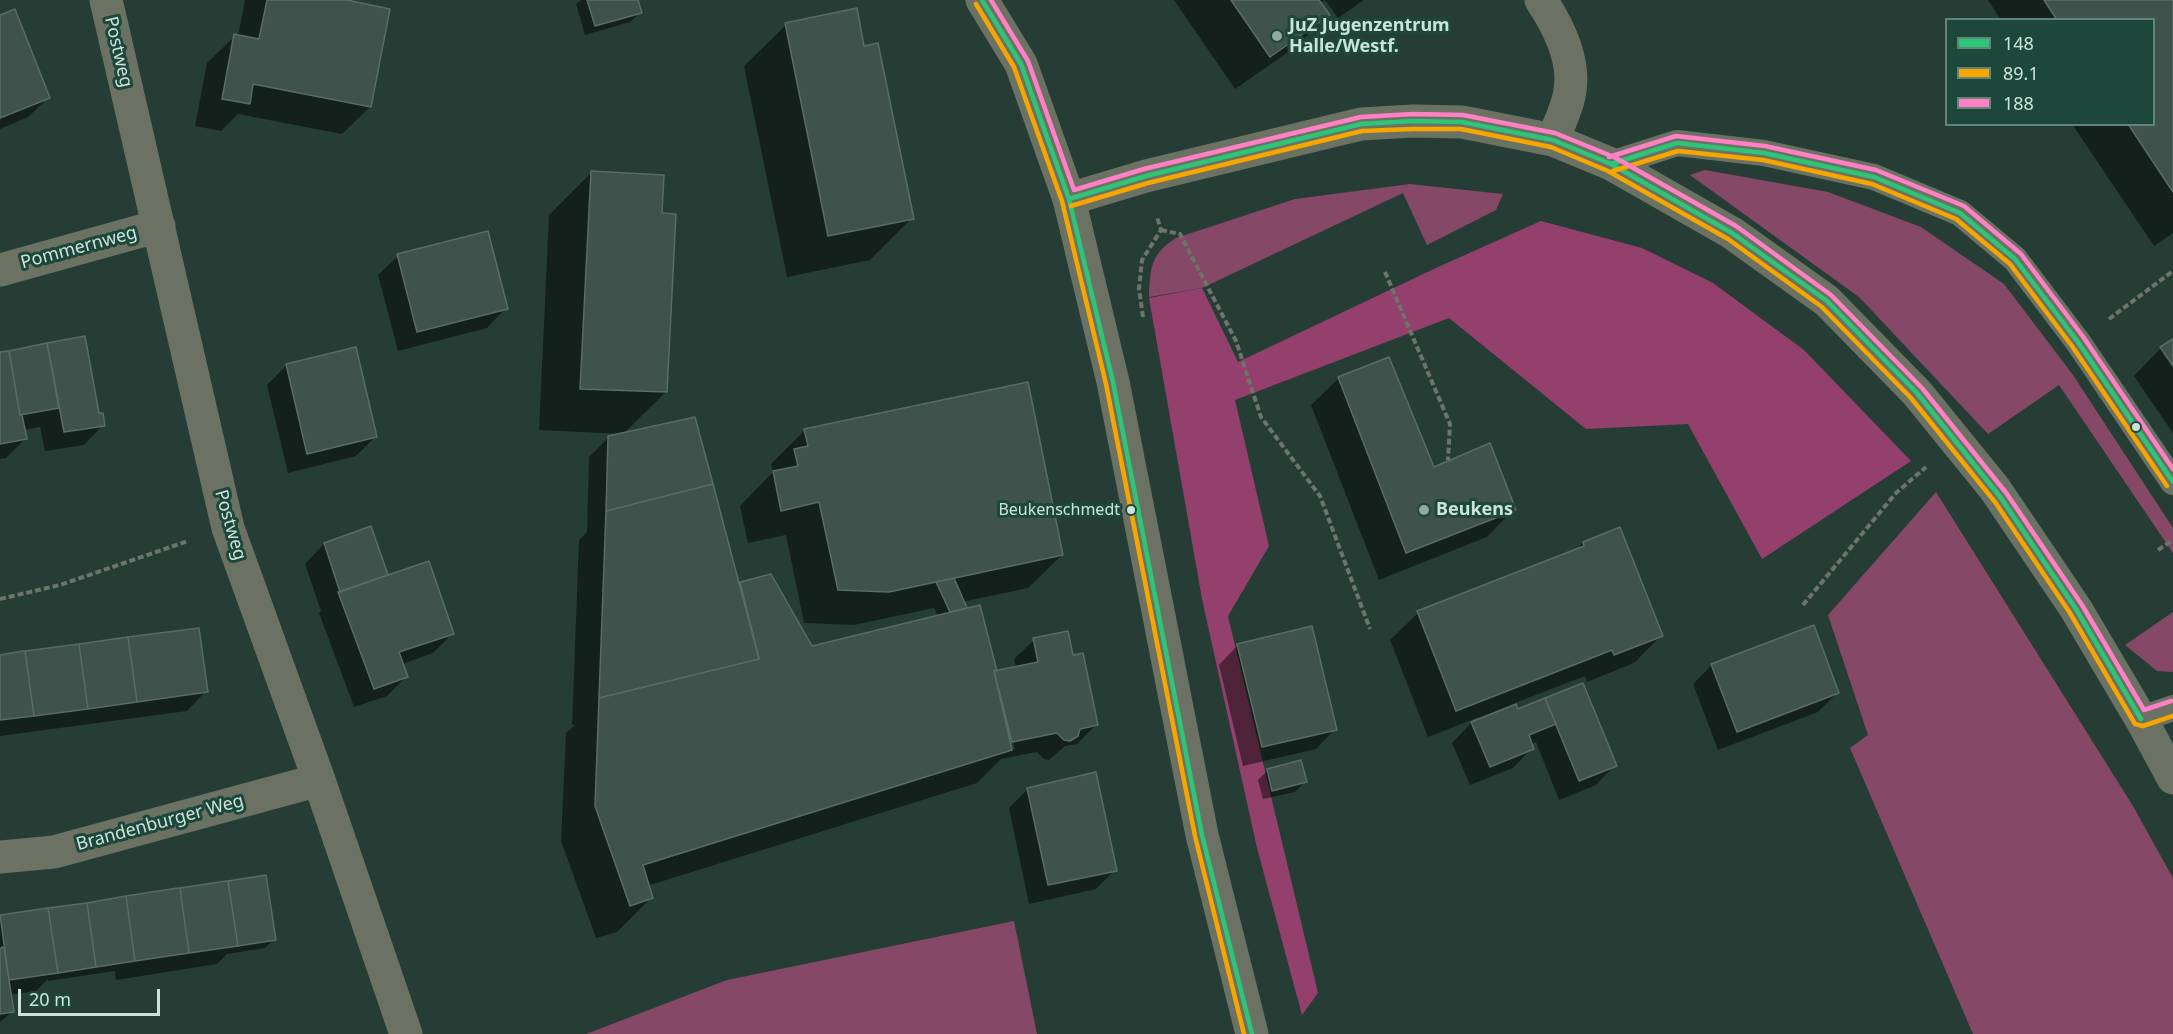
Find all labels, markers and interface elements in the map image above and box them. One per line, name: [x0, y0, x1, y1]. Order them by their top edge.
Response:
street label: Postweg: [99, 14, 137, 90]
place label: JuZ Jugenzentrum Halle/Westf.: [1289, 15, 1450, 57]
legend: [1945, 18, 2155, 126]
marker: JuZ Jugenzentrum Halle/Westf.: [1270, 29, 1284, 43]
text: 148: [2003, 31, 2034, 55]
text: 89.1: [2003, 61, 2039, 85]
text: 188: [2003, 91, 2034, 115]
street label: Pommernweg: [18, 222, 140, 274]
unlabelled marker: [2130, 421, 2142, 433]
street label: Postweg: [210, 487, 250, 563]
place label: Beukens: [1436, 499, 1513, 521]
place label: Beukenschmedt: [998, 500, 1120, 520]
marker: Beukens: [1417, 503, 1431, 517]
marker: Beukenschmedt: [1125, 504, 1137, 516]
street label: Brandenburger Weg: [74, 790, 246, 856]
scale bar: [21, 977, 164, 1015]
text: 20 m: [29, 987, 71, 1011]

